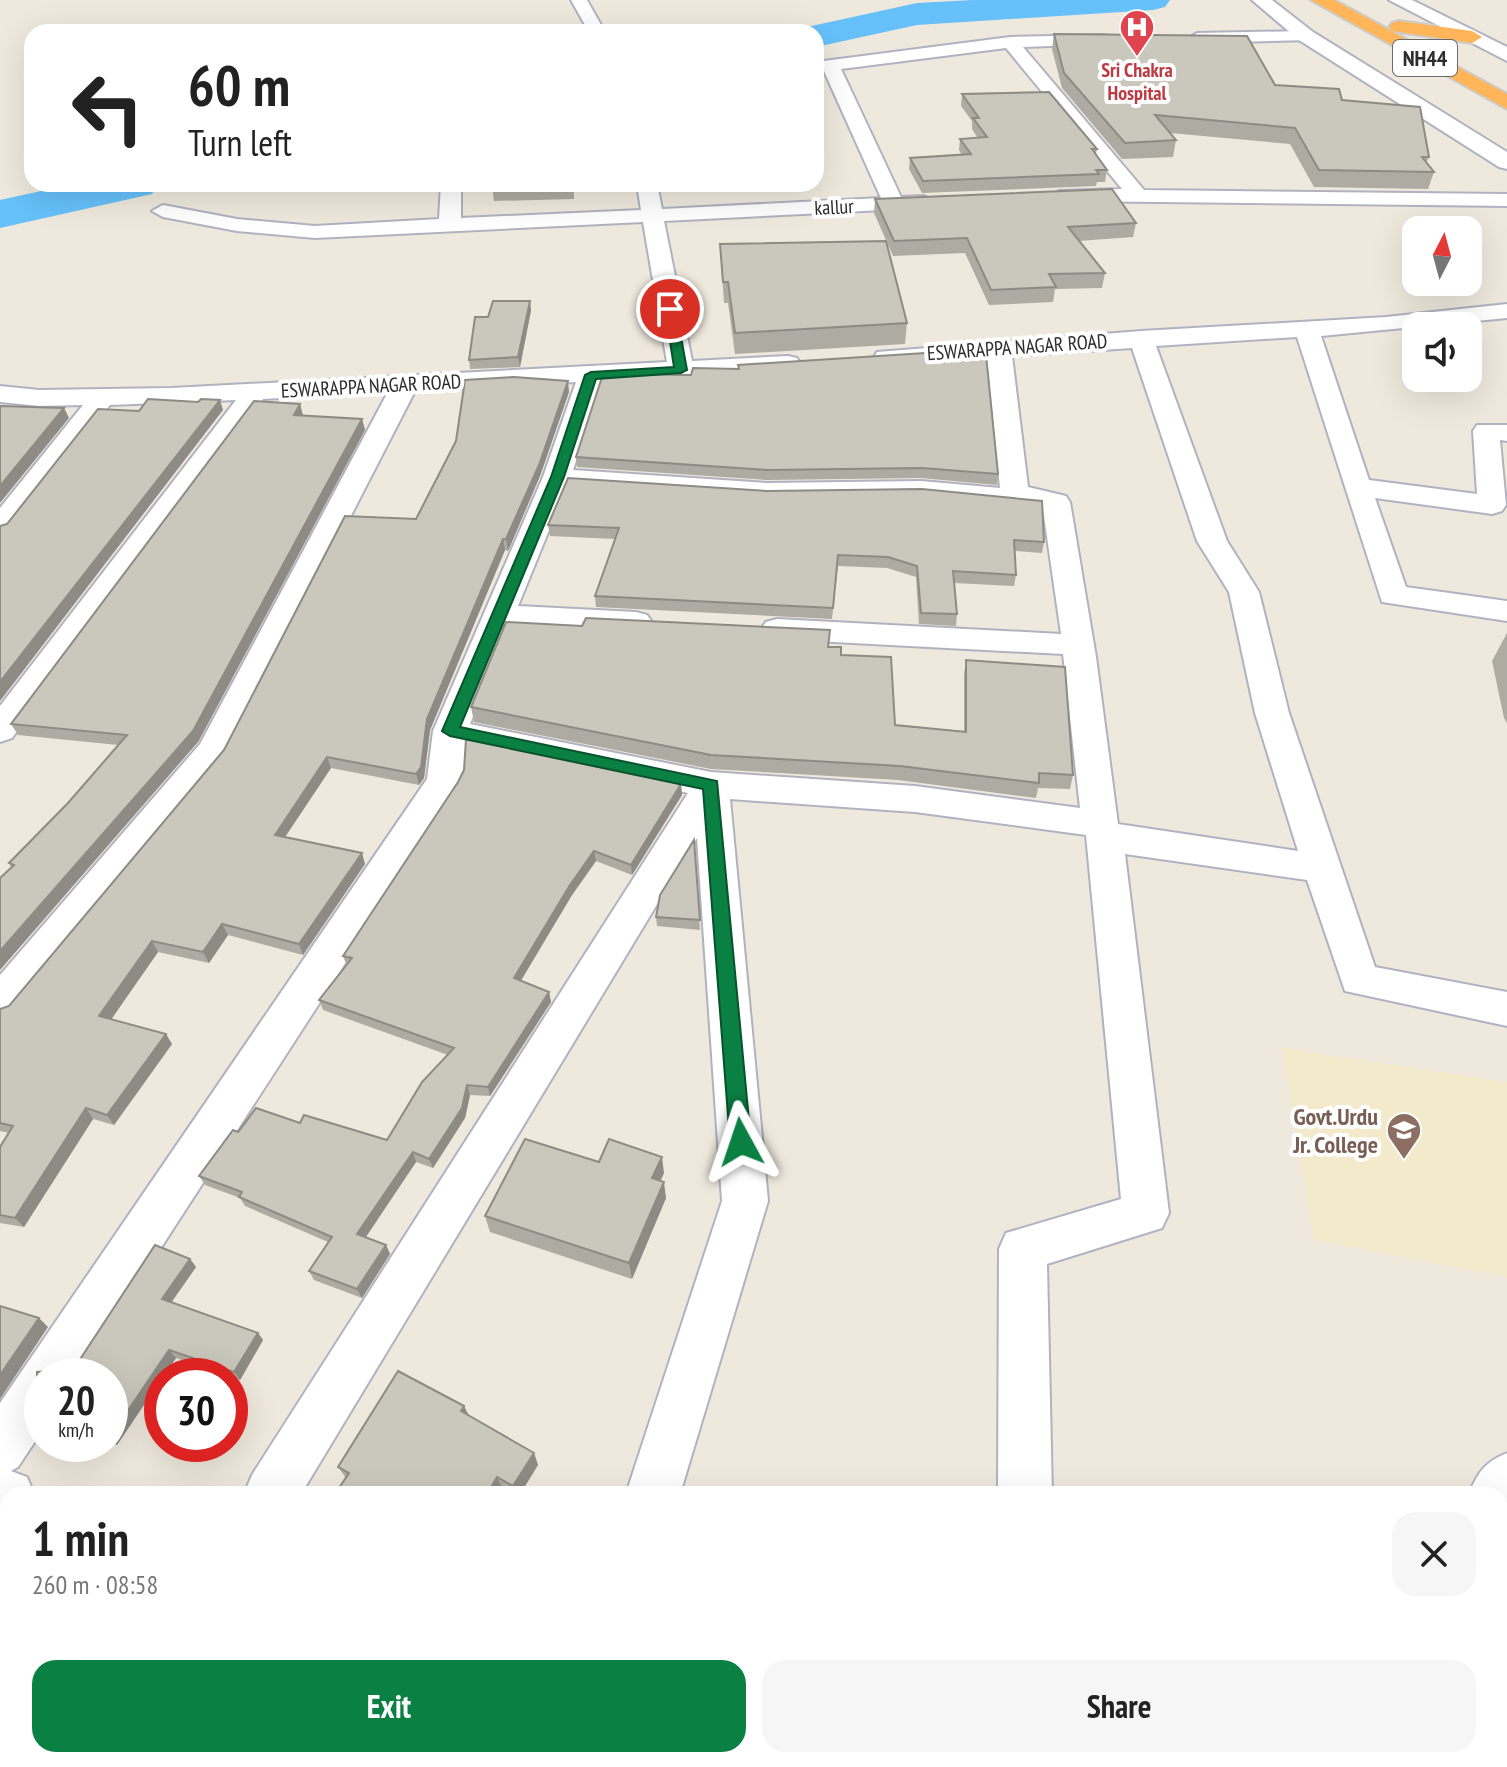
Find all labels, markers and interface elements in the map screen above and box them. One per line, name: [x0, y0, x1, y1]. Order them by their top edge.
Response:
hospital icon: Sri Chakra Hospital: [1118, 8, 1156, 58]
road number: NH44: [1393, 40, 1457, 76]
text: 60 m: [188, 49, 290, 121]
icon: left: [56, 56, 160, 160]
place label: Sri Chakra Hospital: [1101, 57, 1173, 106]
text: Turn left: [188, 119, 292, 166]
street label: kallur: [814, 193, 855, 221]
north arrow: [1402, 216, 1482, 296]
map controls: [1402, 216, 1482, 392]
pin: [636, 275, 704, 343]
icon: arrive: [648, 287, 692, 331]
button: sound: [1402, 312, 1482, 392]
street label: ESWARAPPA NAGAR ROAD: [926, 328, 1108, 366]
street label: ESWARAPPA NAGAR ROAD: [280, 368, 462, 404]
position arrow: [699, 1100, 783, 1184]
place label: Govt.Urdu Jr. College: [1292, 1101, 1378, 1160]
school or university icon: Govt.Urdu Jr. College: [1385, 1111, 1423, 1161]
speed limit sign: 30: [144, 1358, 248, 1462]
text: 20: [57, 1374, 95, 1426]
text: km/h: [58, 1417, 94, 1443]
text: 1 min: [32, 1507, 129, 1569]
button: close: [1392, 1512, 1476, 1596]
text: 260 m · 08:58: [32, 1568, 158, 1601]
button: Exit: [32, 1660, 746, 1752]
button: Share: [762, 1660, 1476, 1752]

